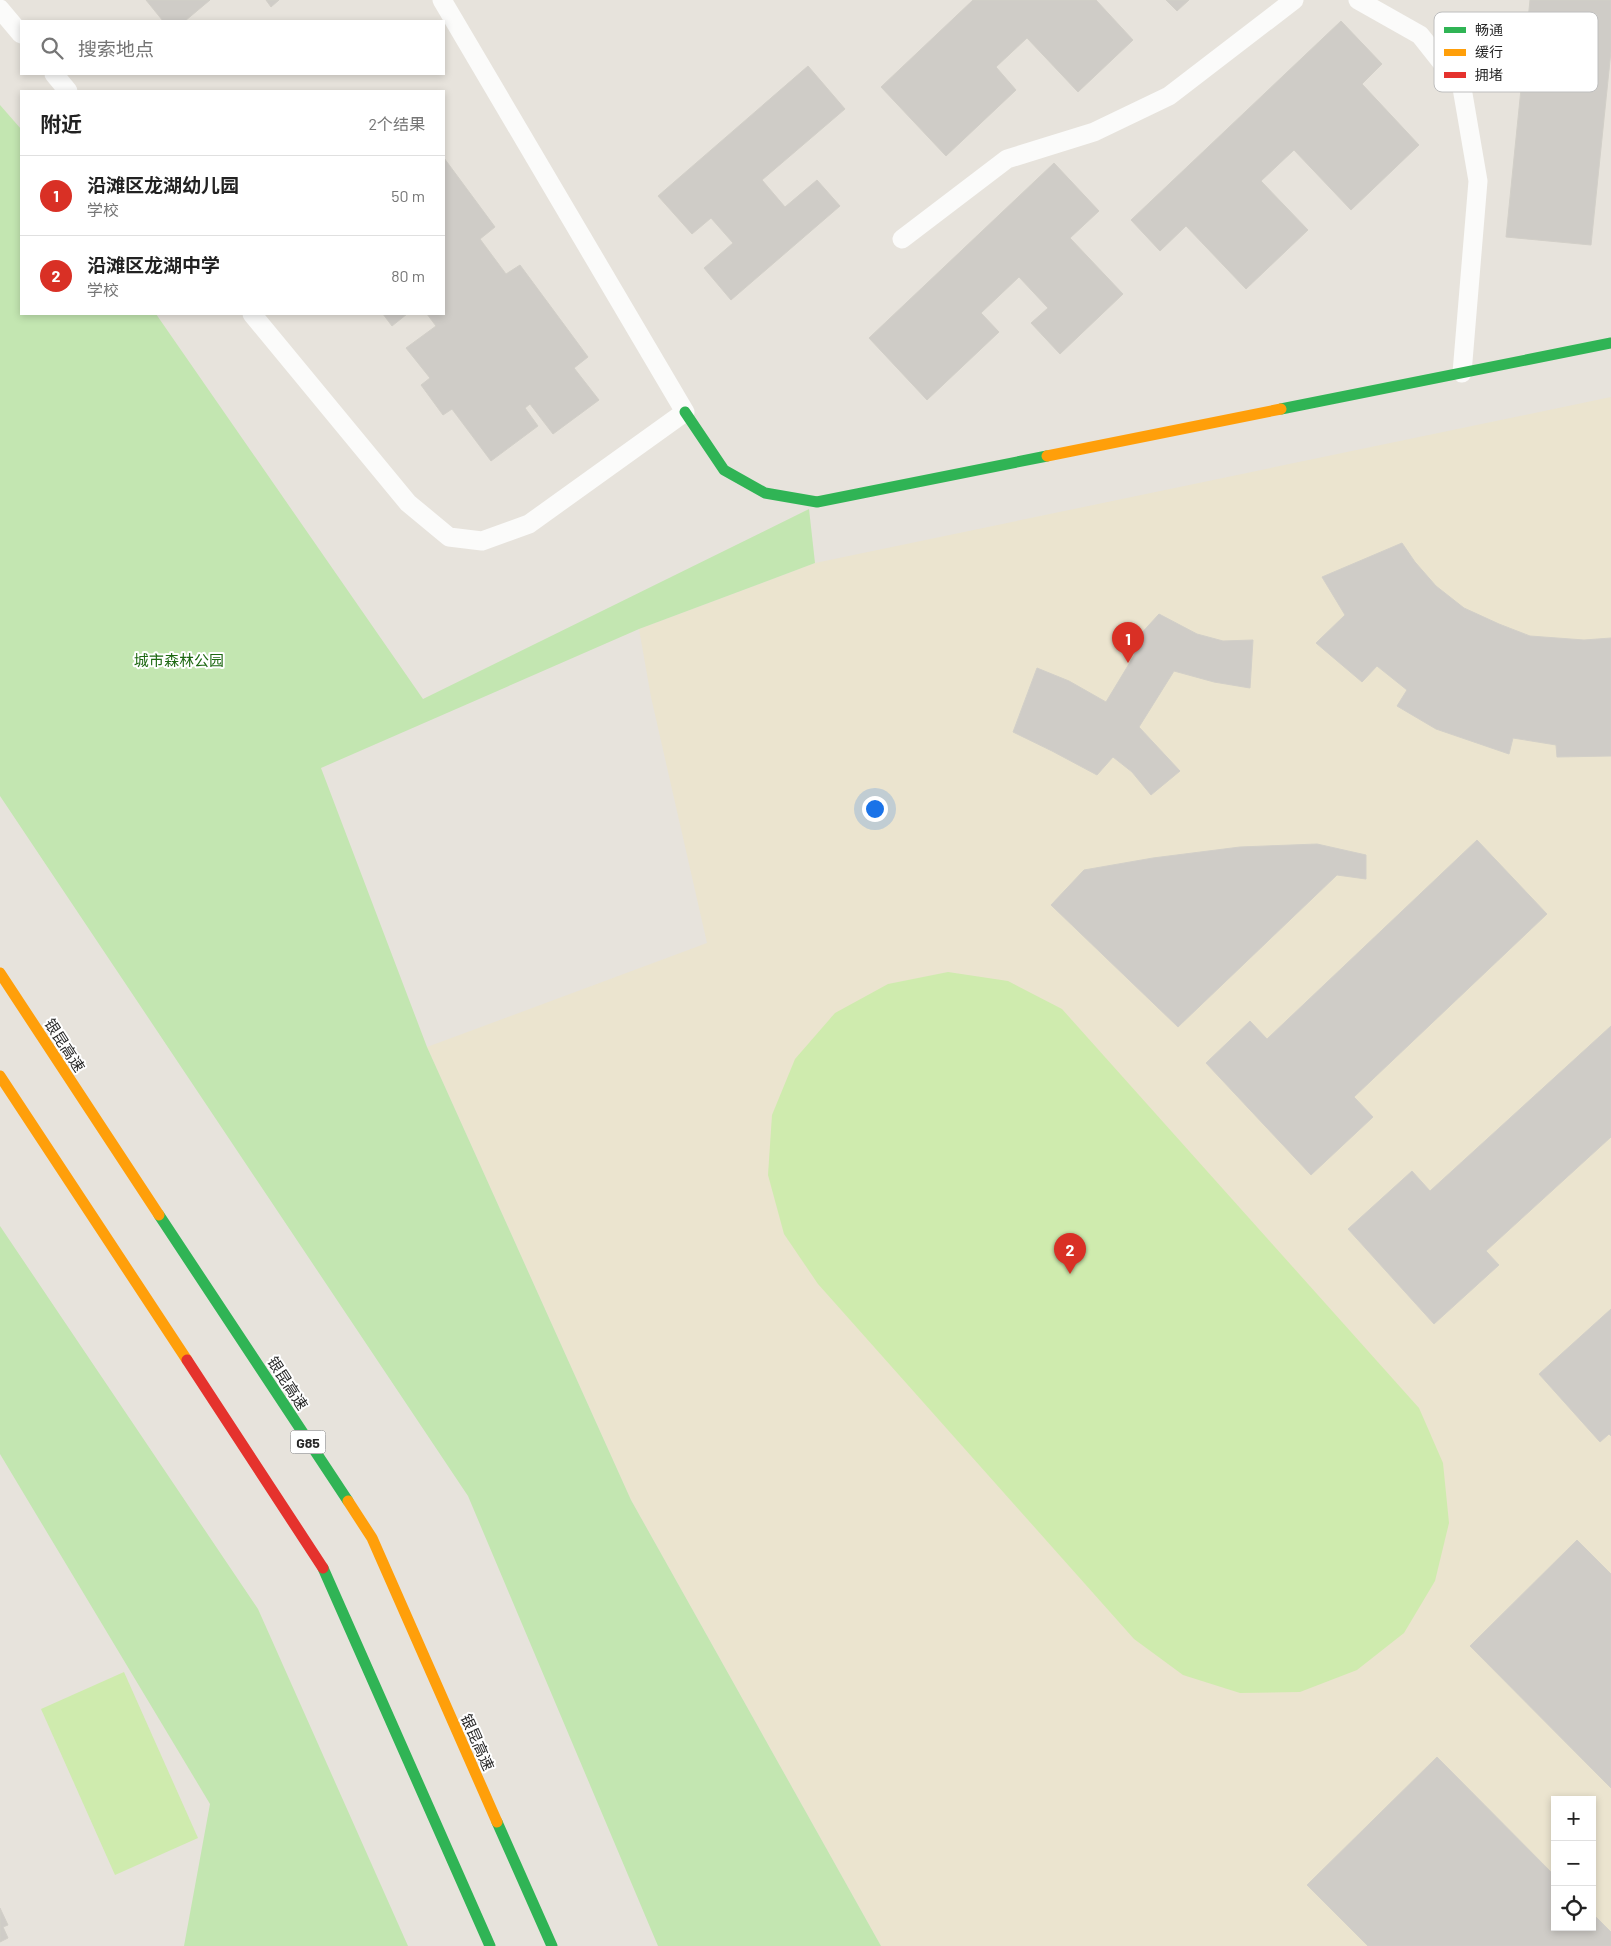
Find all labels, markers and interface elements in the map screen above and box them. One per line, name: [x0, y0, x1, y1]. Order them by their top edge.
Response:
legend: [1434, 12, 1598, 92]
search box: [20, 20, 445, 75]
text: 畅通: [1475, 21, 1503, 38]
icon: search: [38, 34, 66, 62]
text: 搜索地点: [78, 37, 154, 60]
text: 缓行: [1475, 43, 1503, 60]
text: 拥堵: [1475, 66, 1503, 83]
text: 附近: [40, 111, 82, 136]
text: 2个结果: [368, 114, 425, 133]
text: 沿滩区龙湖幼儿园: [87, 173, 239, 196]
text: 1: [53, 186, 59, 205]
text: 50 m: [391, 186, 425, 205]
text: 学校: [87, 200, 119, 219]
text: 沿滩区龙湖中学: [87, 253, 220, 276]
text: 2: [52, 266, 60, 285]
text: 80 m: [391, 266, 425, 285]
text: 学校: [87, 280, 119, 299]
pin: 1: [1112, 622, 1144, 663]
park label: 城市森林公园: [134, 651, 224, 669]
your location: [862, 796, 888, 822]
street label: 银昆高速: [41, 1015, 89, 1075]
pin: 2: [1054, 1233, 1086, 1274]
street label: 银昆高速: [264, 1353, 312, 1413]
road number: G85: [290, 1430, 326, 1454]
street label: 银昆高速: [458, 1711, 498, 1773]
map controls: [1551, 1796, 1596, 1931]
button: +: [1551, 1796, 1596, 1841]
button: −: [1551, 1841, 1596, 1886]
button: locate: [1551, 1886, 1596, 1931]

